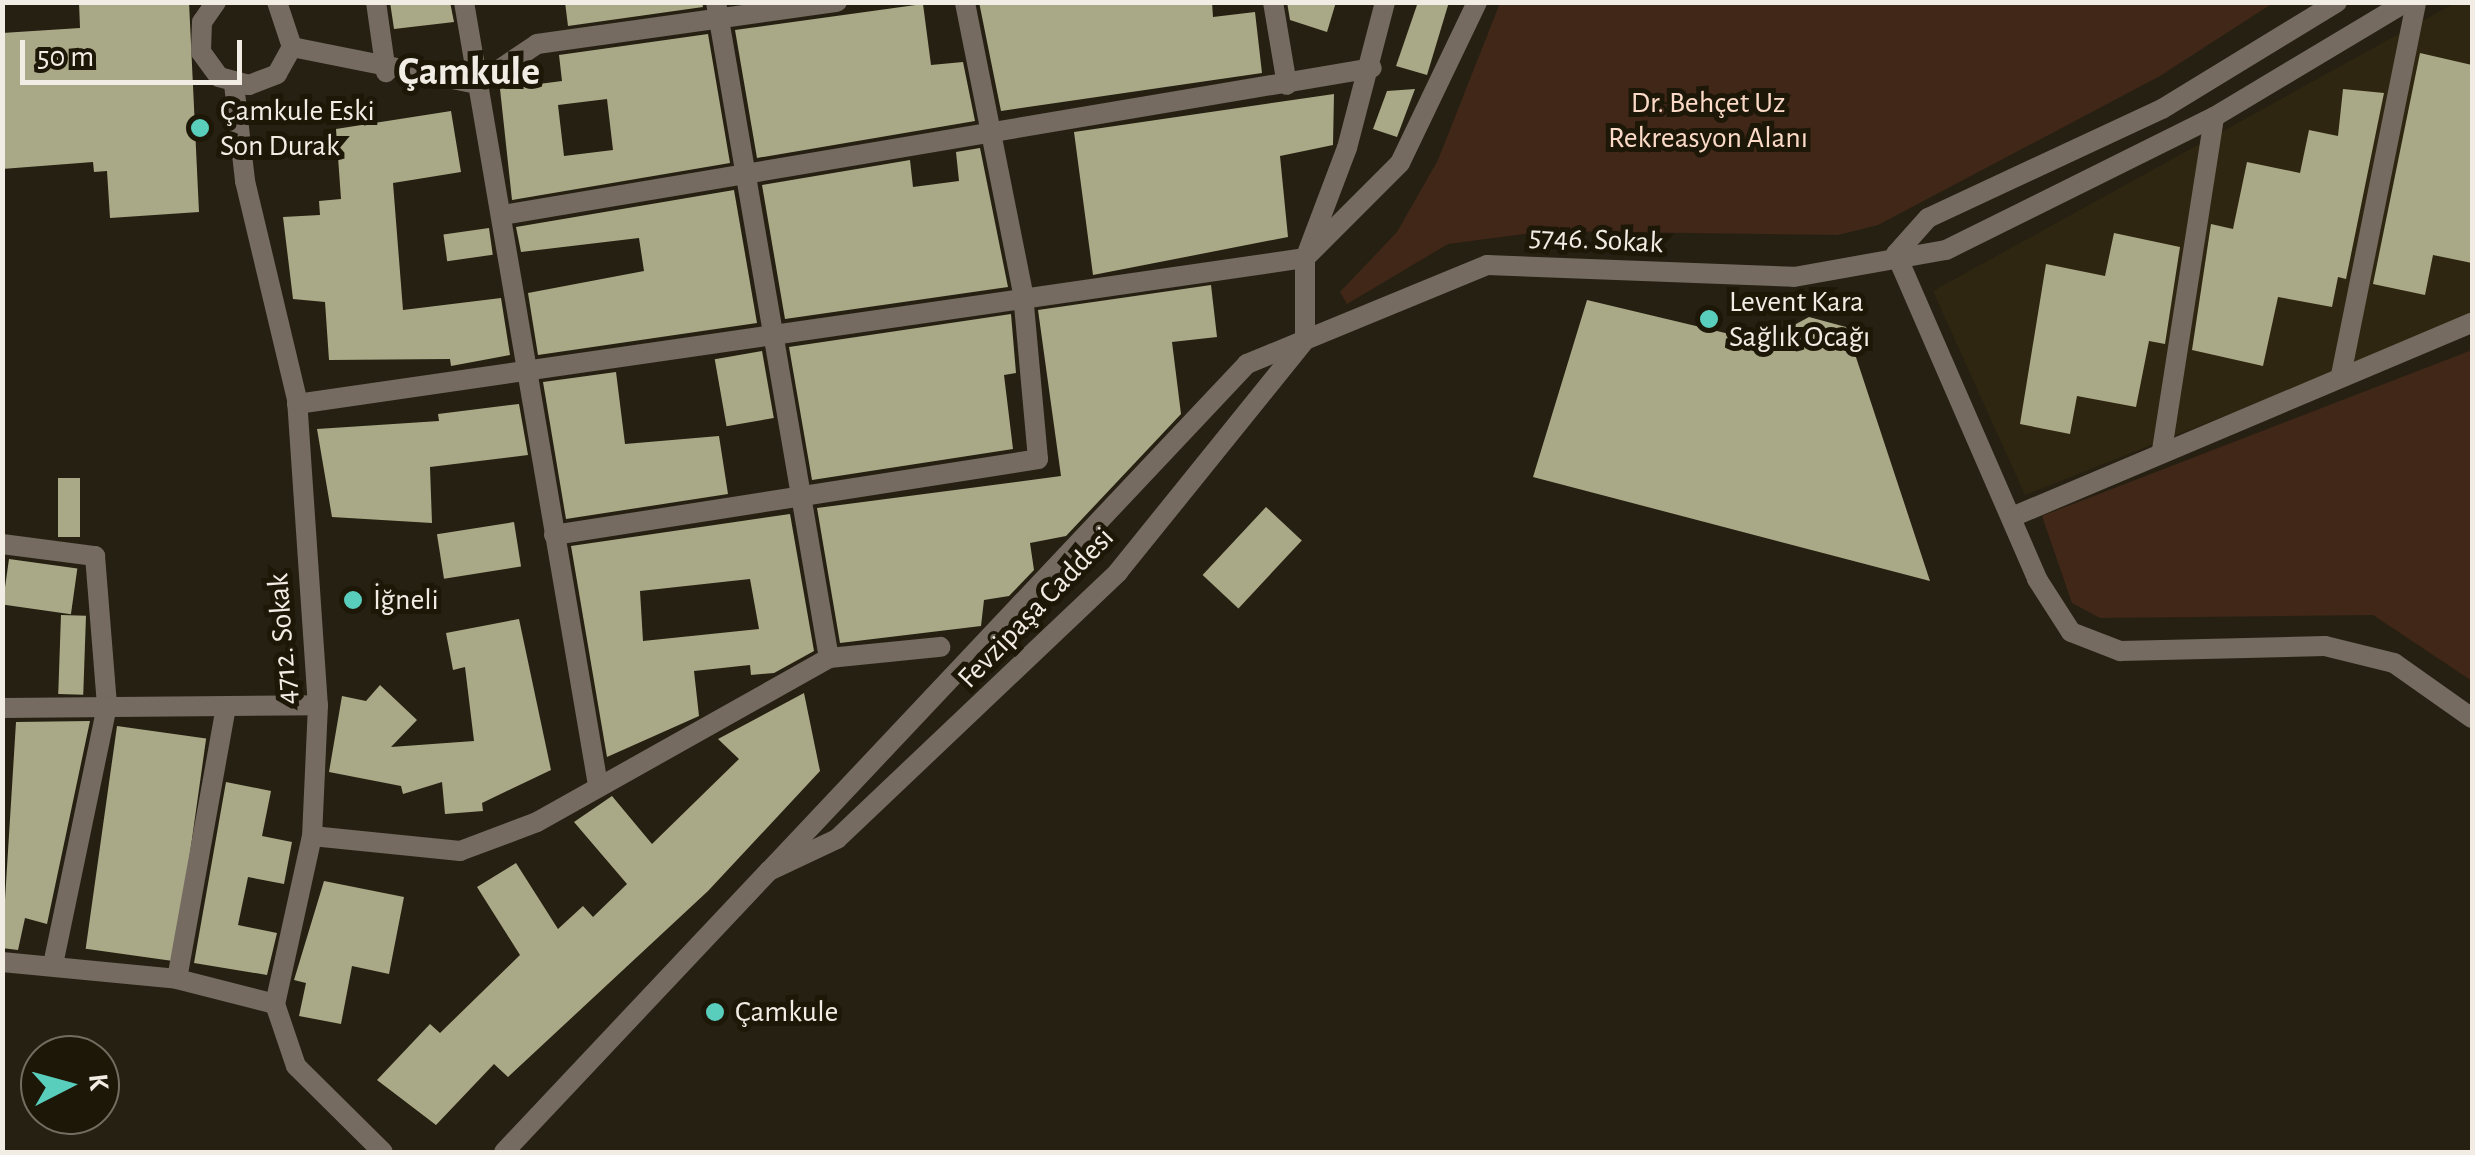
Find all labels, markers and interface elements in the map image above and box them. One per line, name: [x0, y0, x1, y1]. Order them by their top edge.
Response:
scale bar: [25, 20, 248, 82]
text: 50 m: [37, 42, 94, 72]
district label: Çamkule: [398, 48, 540, 96]
park label: Dr. Behçet Uz Rekreasyon Alanı: [1608, 85, 1808, 156]
place label: Çamkule Eski Son Durak: [220, 93, 375, 164]
marker: Çamkule Eski Son Durak: [189, 117, 211, 139]
street label: 5746. Sokak: [1528, 219, 1664, 261]
place label: Levent Kara Sağlık Ocağı: [1729, 284, 1870, 354]
marker: Levent Kara Sağlık Ocağı: [1698, 308, 1720, 330]
street label: Fevzipaşa Caddesi: [950, 520, 1122, 696]
street label: 4712. Sokak: [260, 572, 306, 706]
place label: İğneli: [373, 582, 439, 618]
marker: İğneli: [342, 589, 364, 611]
place label: Çamkule: [735, 994, 838, 1030]
marker: Çamkule: [704, 1001, 726, 1023]
north arrow: [20, 1035, 120, 1135]
text: K: [83, 1072, 113, 1092]

